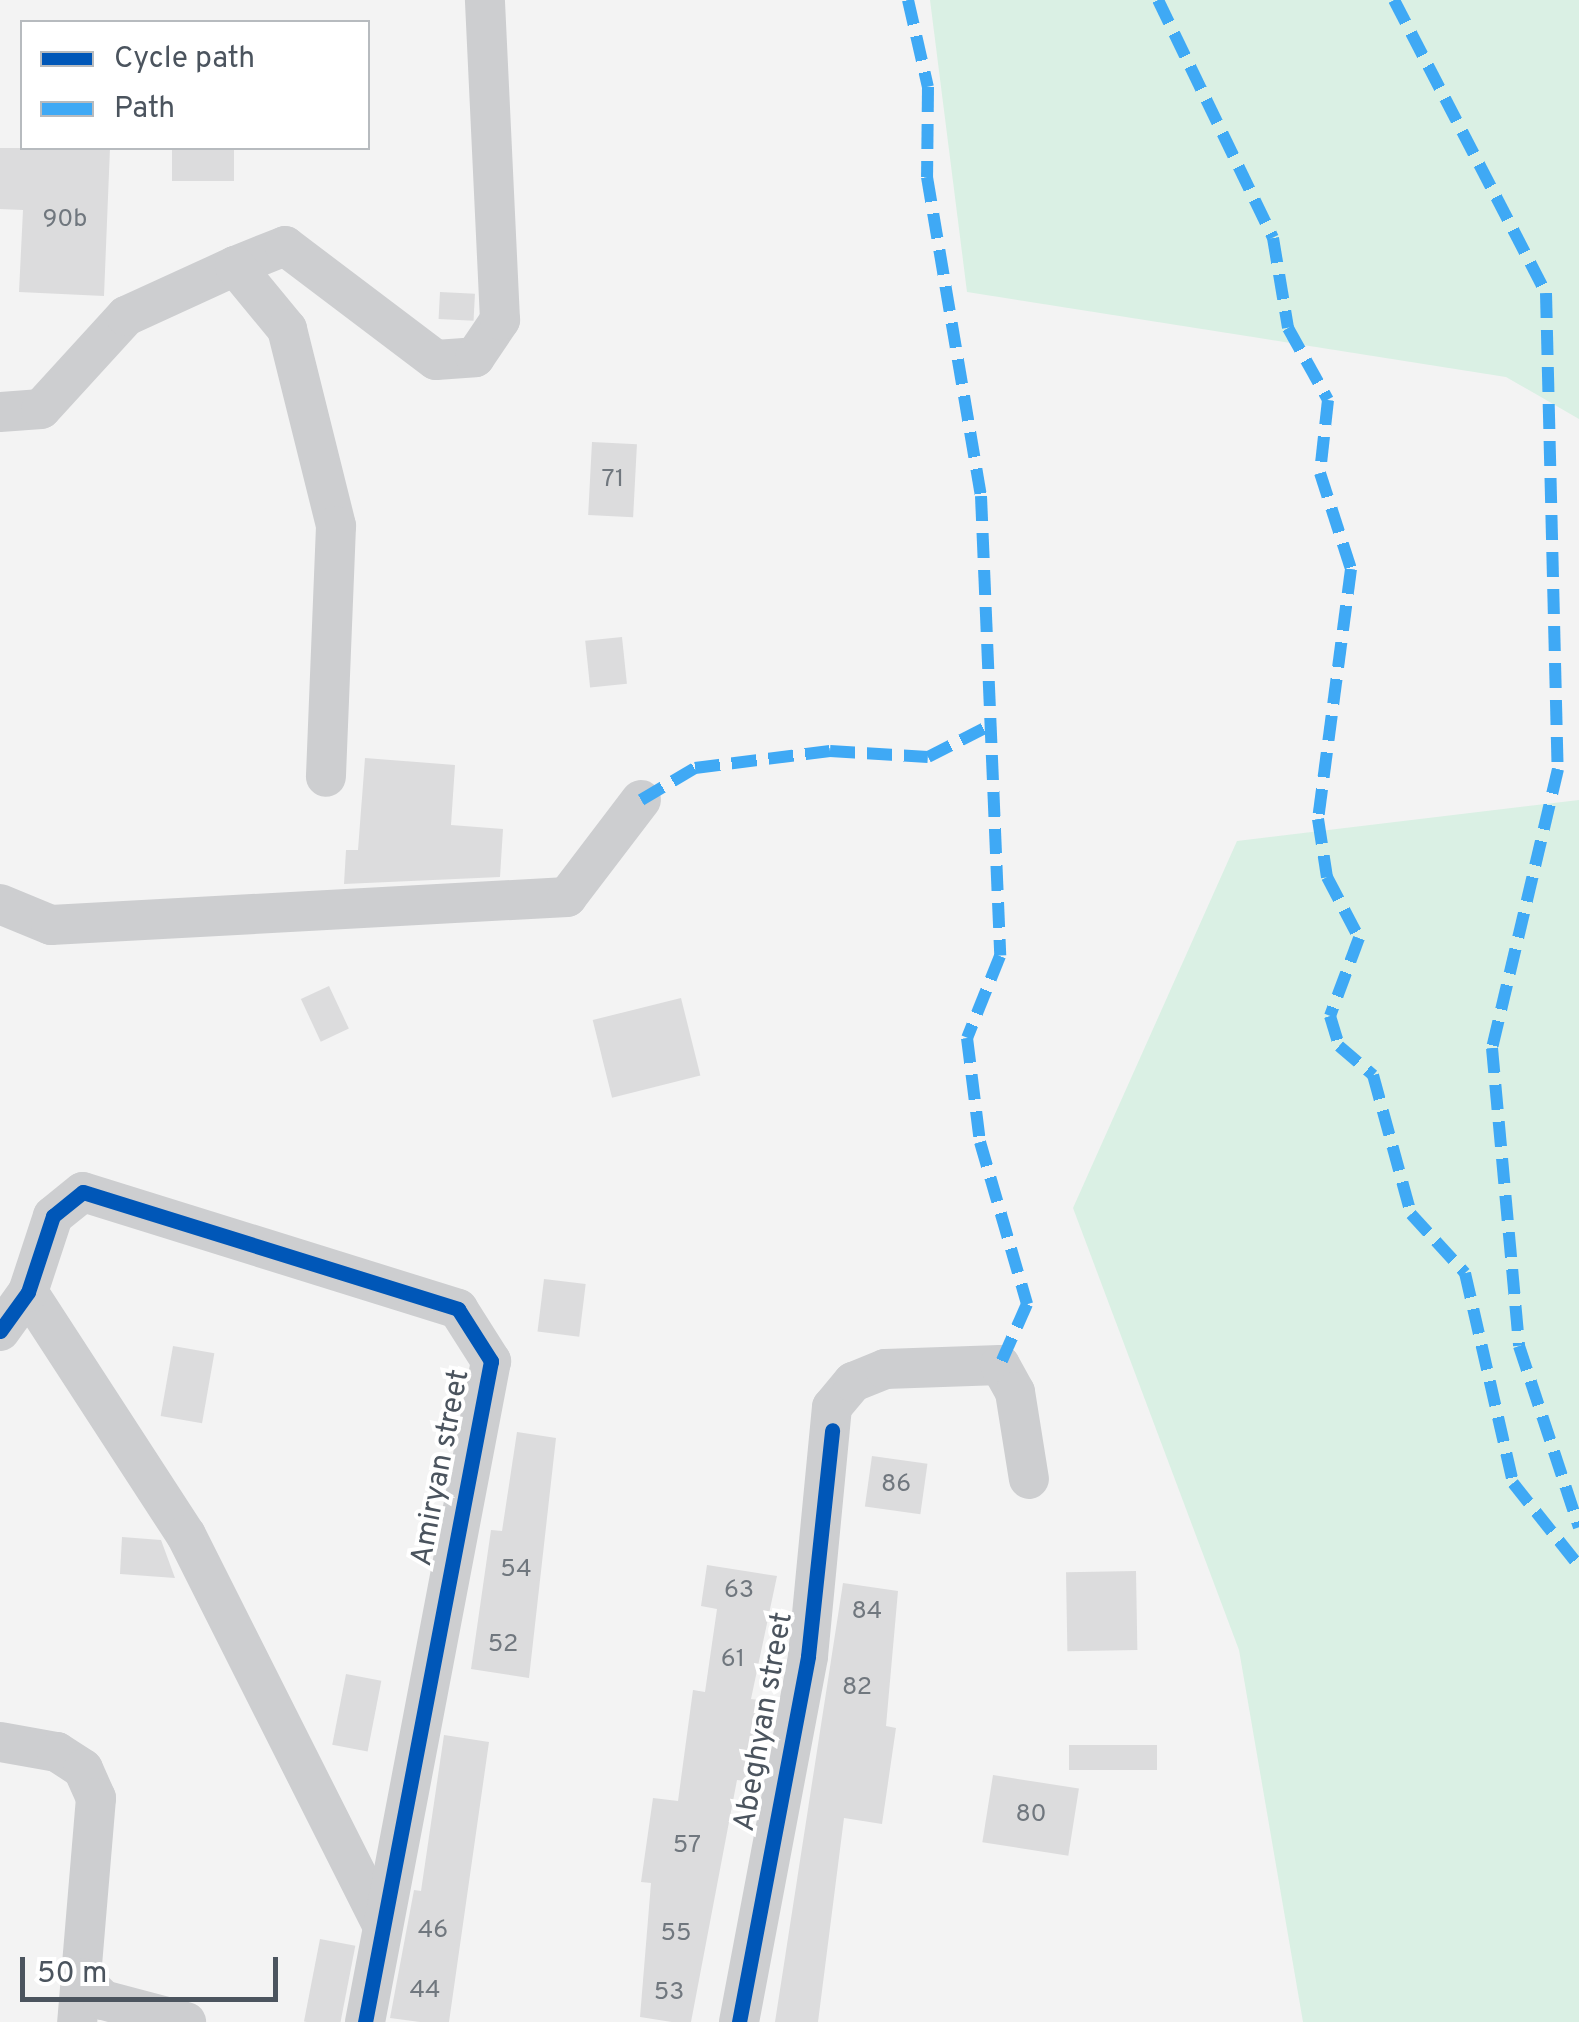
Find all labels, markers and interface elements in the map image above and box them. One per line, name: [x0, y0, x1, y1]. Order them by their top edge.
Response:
legend: [20, 20, 370, 150]
text: Cycle path: [114, 41, 255, 78]
text: Path: [114, 91, 175, 128]
house number: 90b: [43, 205, 87, 235]
house number: 71: [602, 465, 624, 495]
street label: Amiryan street: [405, 1367, 479, 1569]
house number: 86: [881, 1470, 911, 1500]
house number: 54: [500, 1555, 532, 1585]
house number: 63: [724, 1576, 754, 1606]
house number: 84: [852, 1597, 882, 1627]
street label: Abeghyan street: [728, 1609, 802, 1835]
house number: 52: [488, 1630, 518, 1660]
house number: 61: [721, 1645, 745, 1675]
house number: 82: [842, 1673, 872, 1703]
house number: 80: [1015, 1800, 1047, 1830]
house number: 57: [673, 1831, 701, 1861]
house number: 46: [418, 1916, 448, 1946]
house number: 55: [660, 1919, 692, 1949]
scale bar: [25, 1937, 282, 1999]
text: 50 m: [37, 1956, 107, 1993]
house number: 44: [409, 1976, 441, 2006]
house number: 53: [654, 1978, 684, 2008]

